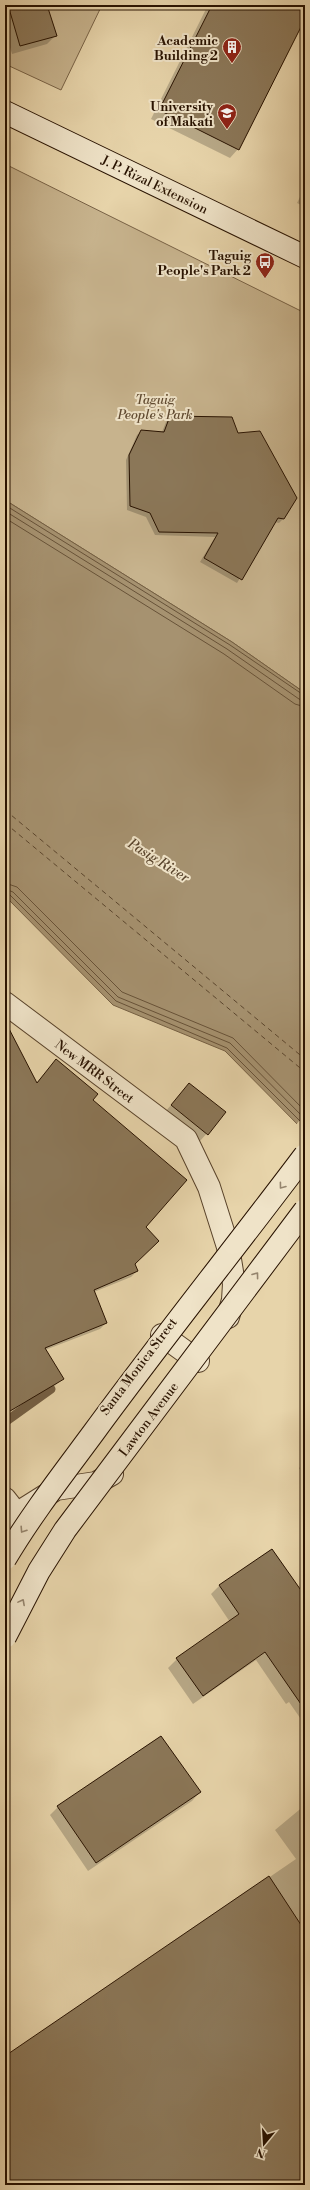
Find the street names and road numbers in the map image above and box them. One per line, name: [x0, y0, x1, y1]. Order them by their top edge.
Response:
street label: J. P. Rizal Extension: [98, 152, 211, 218]
street label: New MRR Street: [52, 1037, 138, 1107]
street label: Santa Monica Street: [97, 1314, 181, 1418]
street label: Lawton Avenue: [116, 1379, 182, 1460]

